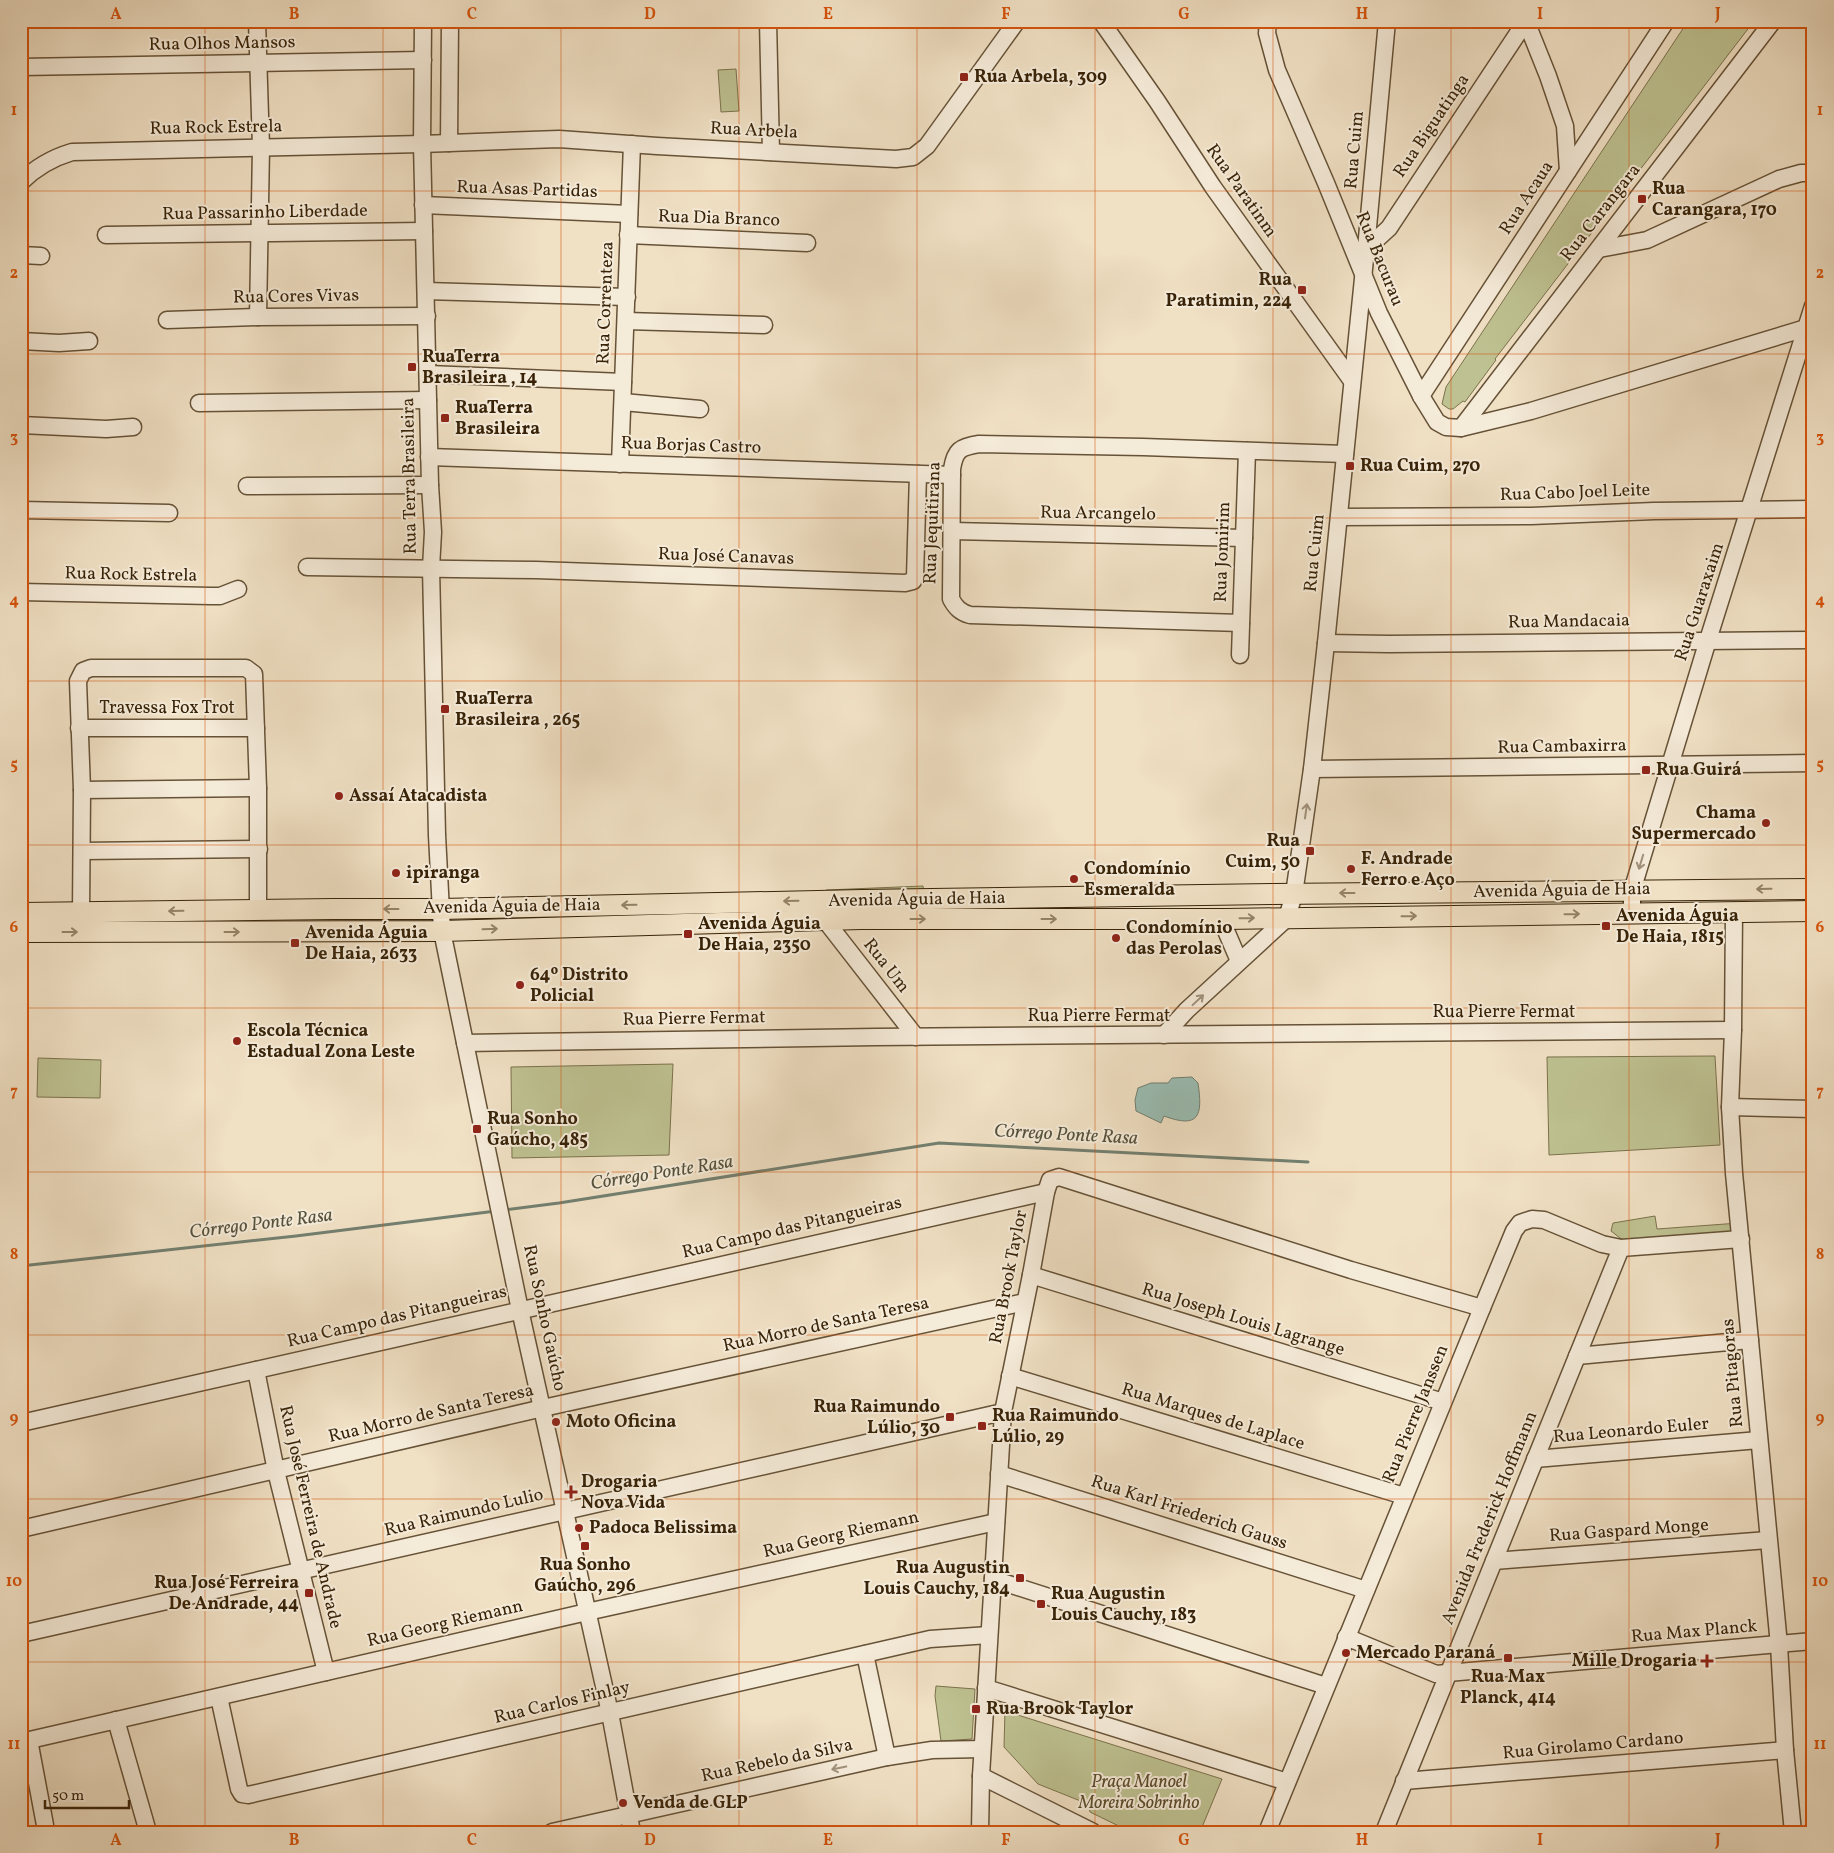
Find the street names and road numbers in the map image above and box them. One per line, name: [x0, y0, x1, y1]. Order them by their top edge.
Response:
street label: Rua Olhos Mansos: [148, 30, 296, 58]
street label: Rua Biguatinga: [1388, 69, 1476, 183]
street label: Rua Cuim: [1339, 110, 1371, 190]
street label: Rua Rock Estrela: [149, 114, 283, 142]
street label: Rua Arbela: [709, 116, 799, 146]
street label: Rua Paratinm: [1199, 139, 1283, 243]
street label: Rua Acaua: [1494, 156, 1560, 240]
street label: Rua Carangara: [1555, 159, 1647, 267]
street label: Rua Asas Partidas: [456, 175, 598, 205]
street label: Rua Passarinho Liberdade: [162, 199, 368, 227]
street label: Rua Dia Branco: [657, 204, 781, 234]
street label: Rua Bacurau: [1349, 208, 1409, 310]
street label: Rua Correnteza: [591, 241, 621, 365]
street label: Rua Cores Vivas: [233, 283, 359, 311]
street label: Rua Terra Brasileira: [396, 397, 424, 555]
street label: Rua Borjas Castro: [620, 431, 762, 461]
street label: Rua Jequitirana: [918, 461, 948, 585]
street label: Rua Cabo Joel Leite: [1499, 478, 1651, 508]
street label: Rua Arcangelo: [1040, 500, 1156, 528]
street label: Rua Jomirim: [1209, 501, 1237, 603]
street label: Rua Cuim: [1298, 513, 1332, 593]
street label: Rua Guaraxaim: [1669, 539, 1731, 665]
street label: Rua José Canavas: [657, 542, 795, 572]
street label: Rua Rock Estrela: [64, 561, 198, 589]
street label: Rua Mandacaia: [1508, 608, 1630, 636]
street label: Travessa Fox Trot: [99, 696, 235, 721]
street label: Rua Cambaxirra: [1497, 733, 1627, 761]
street label: Avenida Águia de Haia: [1473, 877, 1651, 905]
street label: Avenida Águia de Haia: [828, 886, 1006, 914]
street label: Avenida Águia de Haia: [423, 893, 601, 921]
street label: Rua Um: [857, 933, 915, 999]
street label: Rua Pierre Fermat: [1433, 1000, 1575, 1025]
street label: Rua Pierre Fermat: [1028, 1004, 1170, 1029]
street label: Rua Pierre Fermat: [622, 1005, 766, 1033]
street label: Rua Campo das Pitangueiras: [680, 1191, 904, 1265]
street label: Rua Brook Taylor: [984, 1208, 1034, 1346]
street label: Rua Sonho Gaúcho: [516, 1242, 572, 1394]
street label: Rua Joseph Louis Lagrange: [1138, 1277, 1348, 1363]
street label: Rua Campo das Pitangueiras: [285, 1280, 509, 1354]
street label: Rua Morro de Santa Teresa: [721, 1291, 931, 1359]
street label: Rua Pitagoras: [1716, 1318, 1750, 1428]
street label: Rua Pierre Janssen: [1377, 1341, 1455, 1487]
street label: Rua Marques de Laplace: [1118, 1377, 1308, 1457]
street label: Rua Morro de Santa Teresa: [326, 1378, 536, 1450]
street label: Rua José Ferreira de Andrade: [272, 1403, 348, 1631]
street label: Avenida Frederick Hoffmann: [1436, 1407, 1544, 1628]
street label: Rua Leonardo Euler: [1552, 1412, 1710, 1450]
street label: Rua Karl Friederich Gauss: [1088, 1469, 1290, 1557]
street label: Rua Raimundo Lulio: [382, 1483, 546, 1543]
street label: Rua Georg Riemann: [761, 1505, 922, 1565]
street label: Rua Gaspard Monge: [1548, 1513, 1710, 1549]
street label: Rua Georg Riemann: [365, 1594, 526, 1654]
street label: Rua Max Planck: [1630, 1614, 1758, 1650]
street label: Rua Carlos Finlay: [492, 1675, 633, 1731]
street label: Rua Girolamo Cardano: [1501, 1726, 1685, 1766]
street label: Rua Rebelo da Silva: [699, 1733, 855, 1789]

